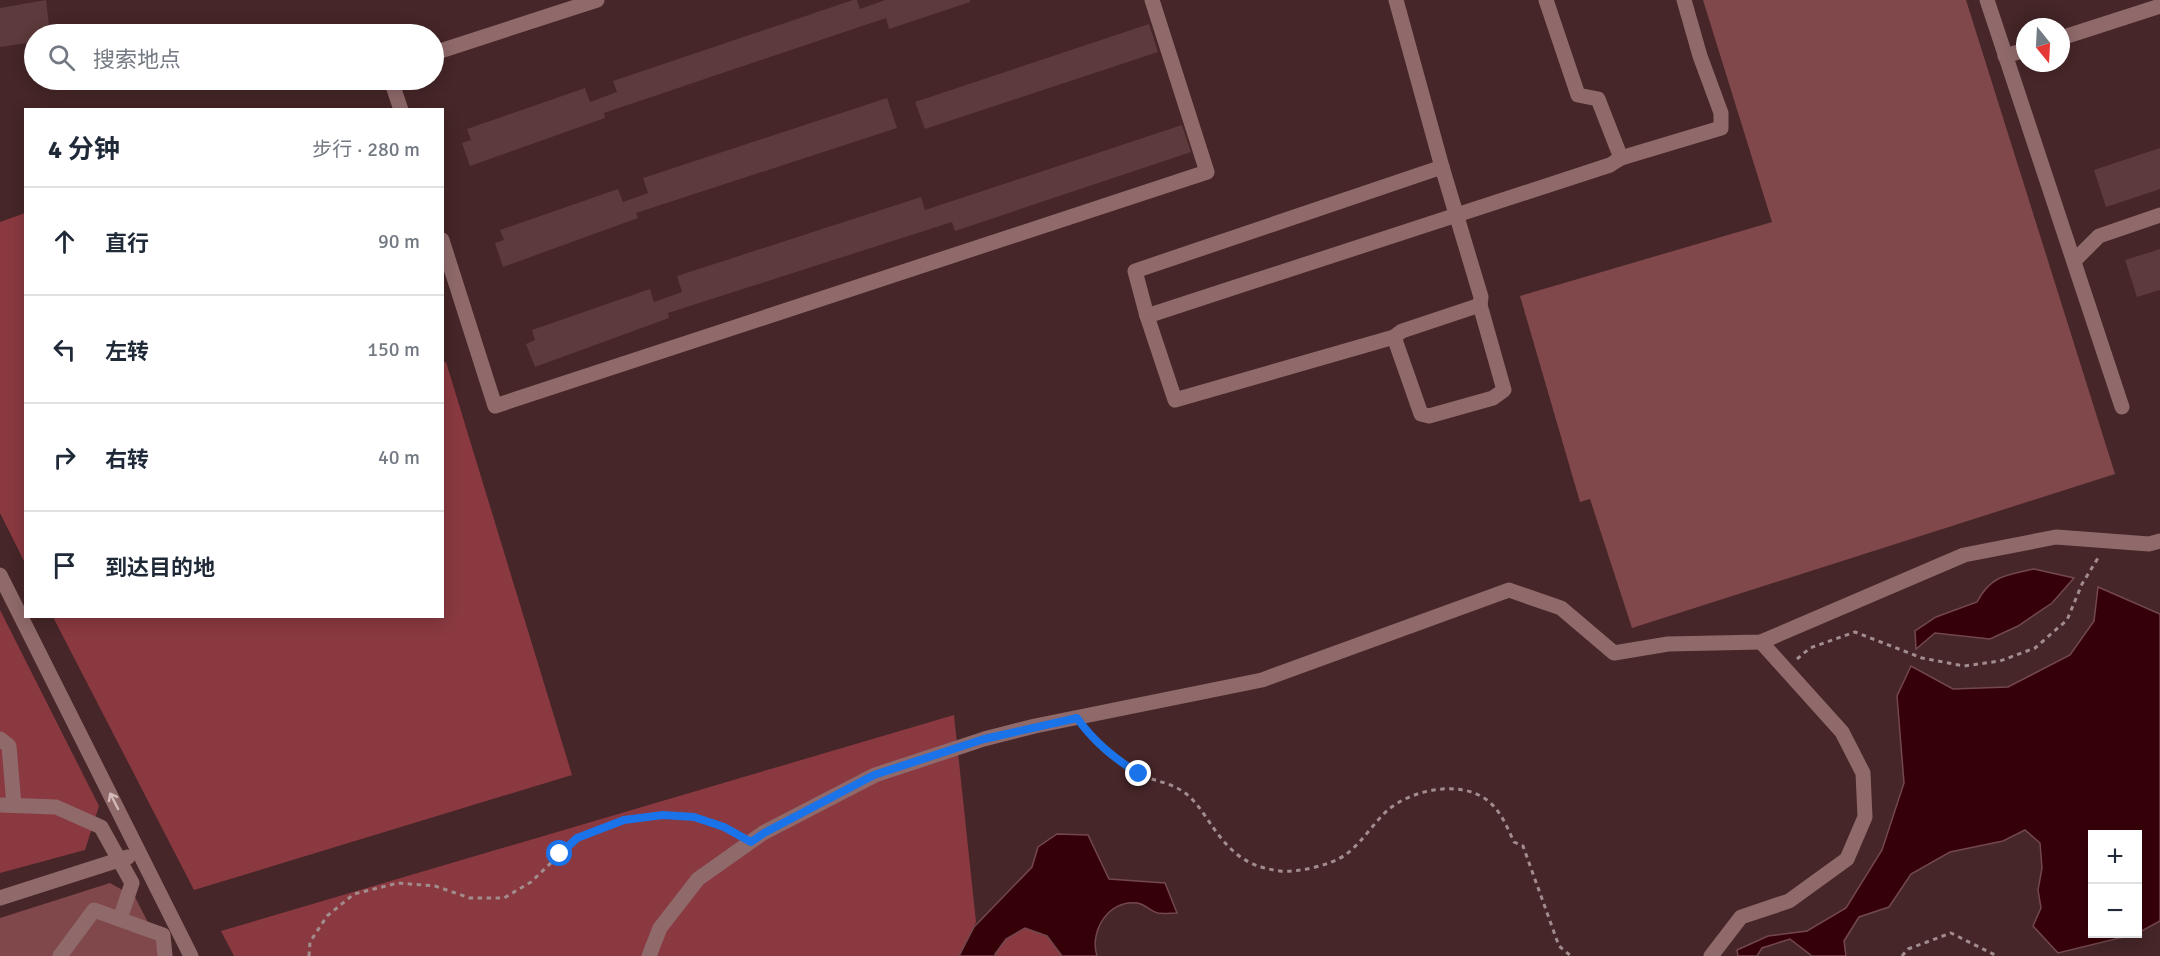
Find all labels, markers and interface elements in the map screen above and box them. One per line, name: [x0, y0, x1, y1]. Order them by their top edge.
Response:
north arrow: [2016, 18, 2070, 72]
search box: [24, 24, 444, 90]
icon: search: [45, 41, 78, 74]
text: 搜索地点: [93, 46, 181, 73]
text: 4 分钟: [48, 134, 120, 166]
text: 步行 · 280 m: [312, 137, 420, 162]
icon: ahead: [48, 225, 81, 258]
text: 90 m: [378, 229, 420, 254]
text: 直行: [105, 230, 149, 257]
icon: left: [48, 333, 81, 366]
text: 150 m: [367, 337, 420, 362]
text: 左转: [105, 338, 149, 365]
icon: right: [48, 441, 81, 474]
text: 40 m: [378, 445, 420, 470]
text: 右转: [105, 446, 149, 473]
icon: arrive: [48, 549, 81, 582]
text: 到达目的地: [105, 554, 215, 581]
route end: [1125, 760, 1151, 786]
one-way arrow: [107, 793, 119, 811]
map controls: [2088, 830, 2142, 938]
button: +: [2088, 830, 2142, 884]
route start: [546, 840, 572, 866]
button: −: [2088, 884, 2142, 938]

